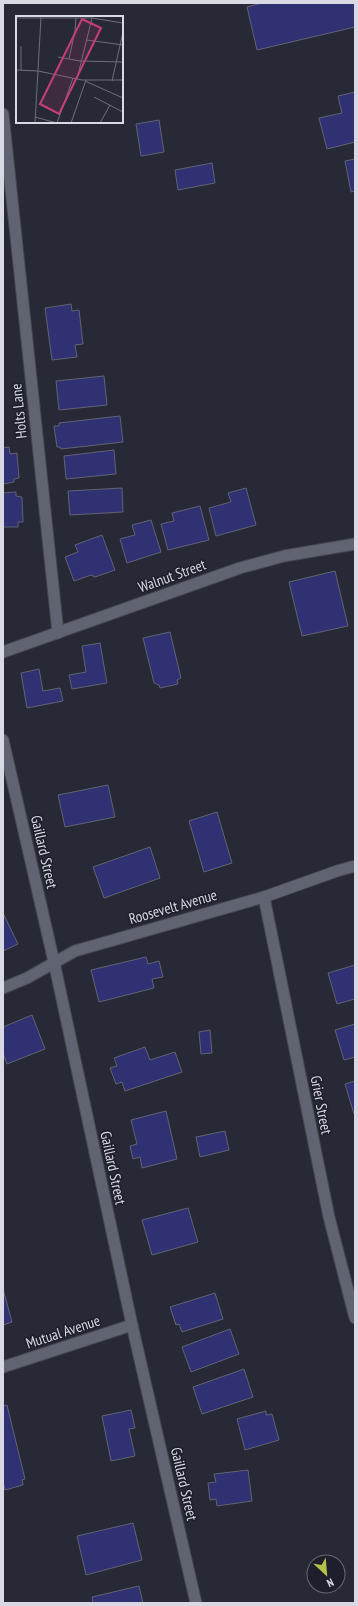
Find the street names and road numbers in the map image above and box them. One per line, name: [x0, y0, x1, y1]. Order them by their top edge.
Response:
street label: Holts Lane: [6, 383, 31, 439]
street label: Walnut Street: [135, 555, 208, 597]
street label: Gaillard Street: [27, 813, 62, 890]
street label: Roosevelt Avenue: [127, 885, 219, 928]
street label: Grier Street: [307, 1074, 336, 1136]
street label: Gaillard Street: [96, 1130, 131, 1206]
street label: Mutual Avenue: [23, 1311, 102, 1352]
street label: Gaillard Street: [167, 1445, 202, 1522]

